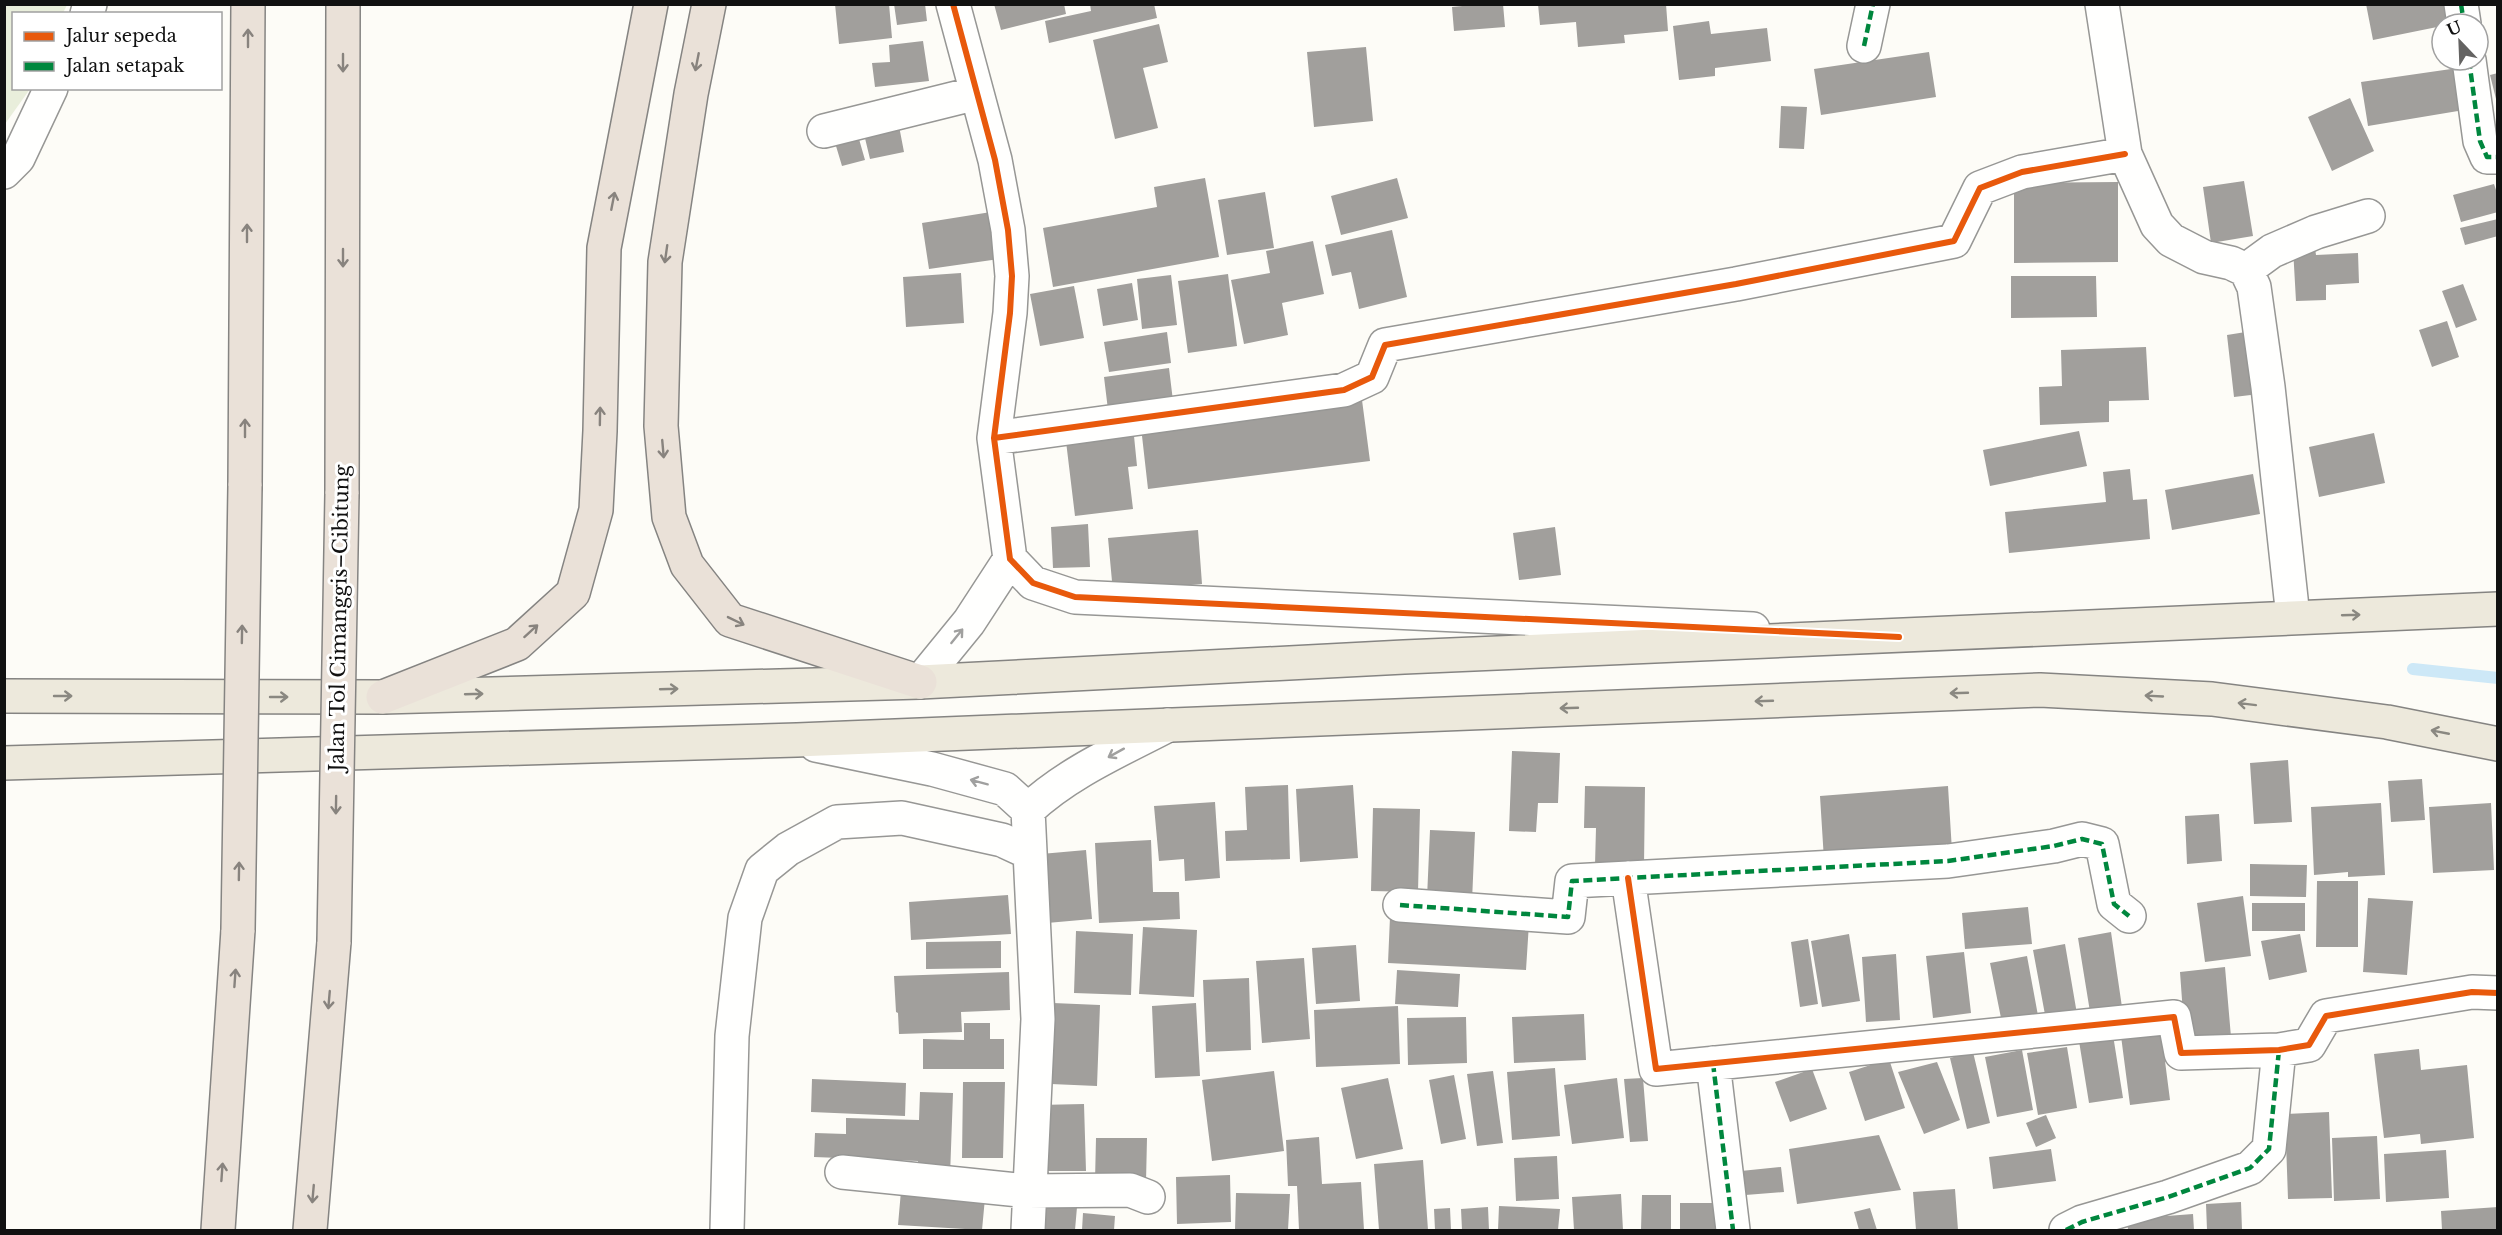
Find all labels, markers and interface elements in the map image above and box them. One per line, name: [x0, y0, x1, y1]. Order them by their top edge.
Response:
legend: [12, 12, 222, 90]
north arrow: [2430, 12, 2490, 72]
text: U: [2444, 16, 2465, 40]
text: Jalur sepeda: [64, 25, 177, 47]
one-way arrow: [242, 28, 254, 48]
one-way arrow: [337, 52, 349, 72]
one-way arrow: [691, 52, 702, 71]
text: Jalan setapak: [64, 55, 184, 77]
one-way arrow: [608, 191, 619, 211]
one-way arrow: [241, 223, 253, 243]
one-way arrow: [661, 244, 672, 264]
one-way arrow: [337, 247, 349, 267]
one-way arrow: [595, 406, 606, 426]
one-way arrow: [239, 418, 251, 438]
one-way arrow: [658, 439, 669, 459]
street label: Jalan Tol Cimanggis–Cibitung: [324, 463, 354, 775]
one-way arrow: [2340, 609, 2360, 620]
one-way arrow: [727, 615, 745, 627]
one-way arrow: [524, 624, 539, 638]
one-way arrow: [237, 625, 248, 645]
one-way arrow: [951, 629, 964, 645]
one-way arrow: [658, 683, 678, 695]
one-way arrow: [1949, 687, 1969, 698]
one-way arrow: [463, 689, 483, 700]
one-way arrow: [52, 690, 72, 702]
one-way arrow: [2144, 690, 2164, 701]
one-way arrow: [268, 691, 288, 703]
one-way arrow: [1754, 695, 1774, 706]
one-way arrow: [2238, 698, 2258, 709]
one-way arrow: [1560, 703, 1580, 714]
one-way arrow: [2431, 726, 2450, 737]
one-way arrow: [1108, 748, 1126, 759]
one-way arrow: [970, 776, 989, 787]
one-way arrow: [330, 794, 342, 814]
one-way arrow: [233, 862, 244, 882]
one-way arrow: [229, 968, 240, 988]
one-way arrow: [323, 990, 334, 1010]
one-way arrow: [217, 1163, 228, 1183]
one-way arrow: [307, 1184, 318, 1204]

